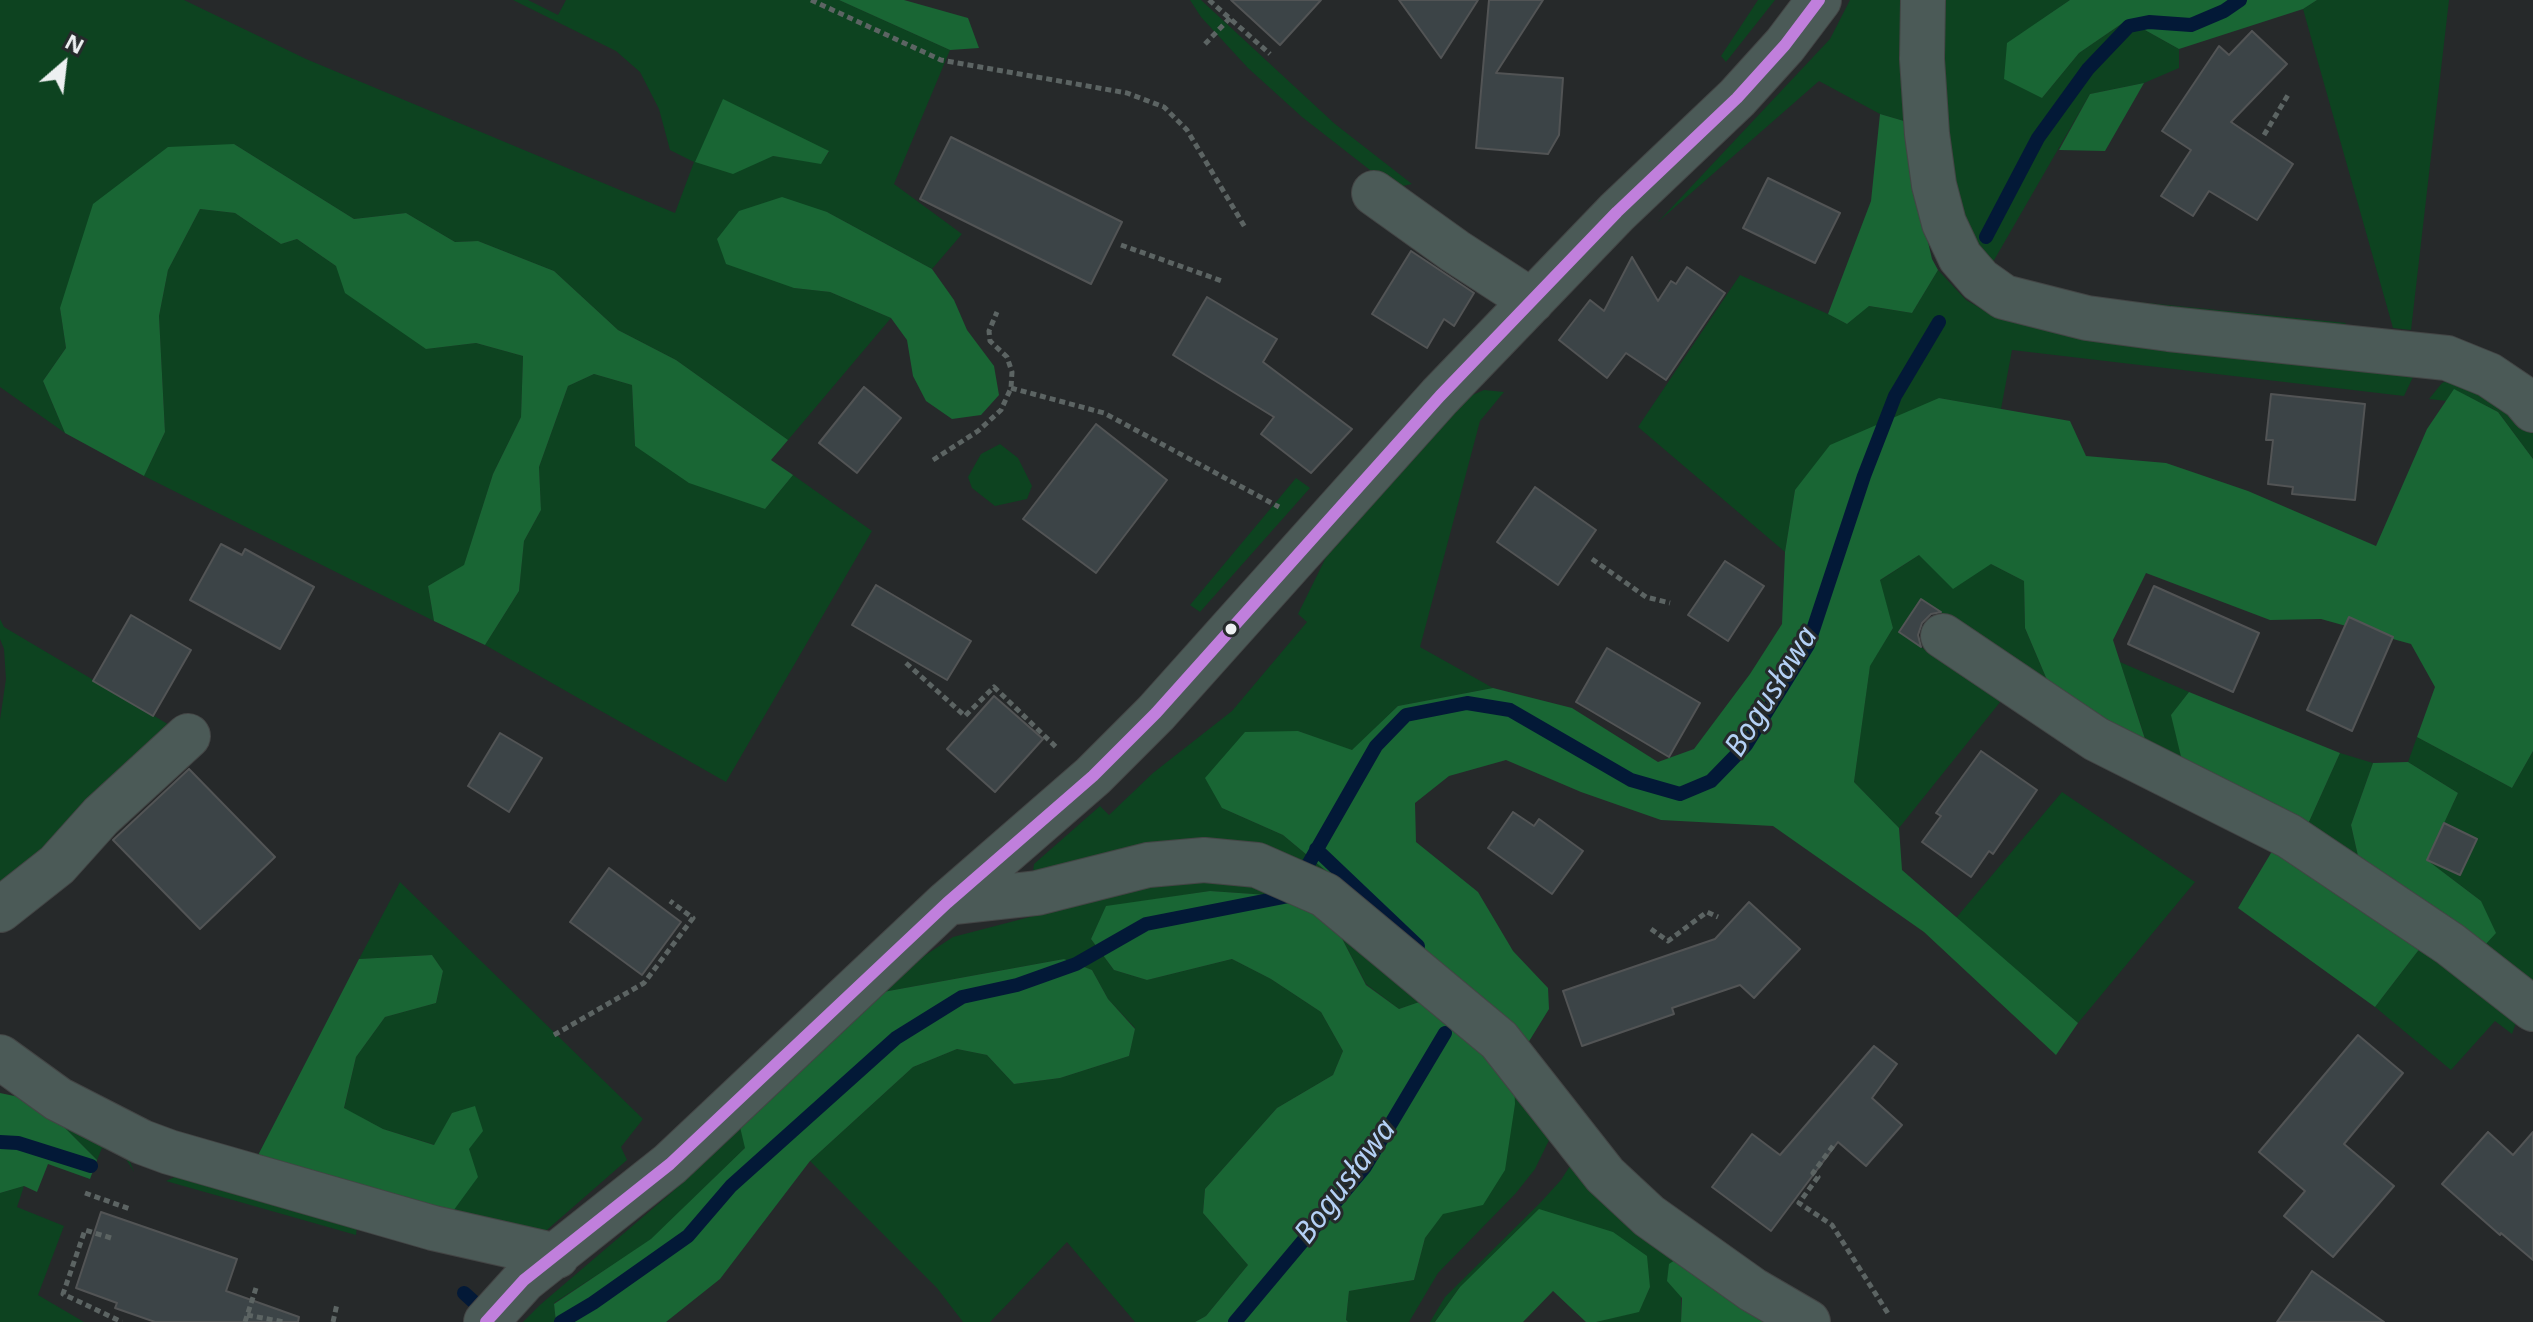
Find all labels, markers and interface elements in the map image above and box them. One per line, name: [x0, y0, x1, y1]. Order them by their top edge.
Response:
north arrow: [24, 24, 104, 104]
text: N: [60, 25, 90, 60]
unlabelled marker: [1223, 621, 1239, 637]
water label: Bogusława: [1718, 621, 1826, 763]
water label: Bogusława: [1288, 1113, 1404, 1251]

